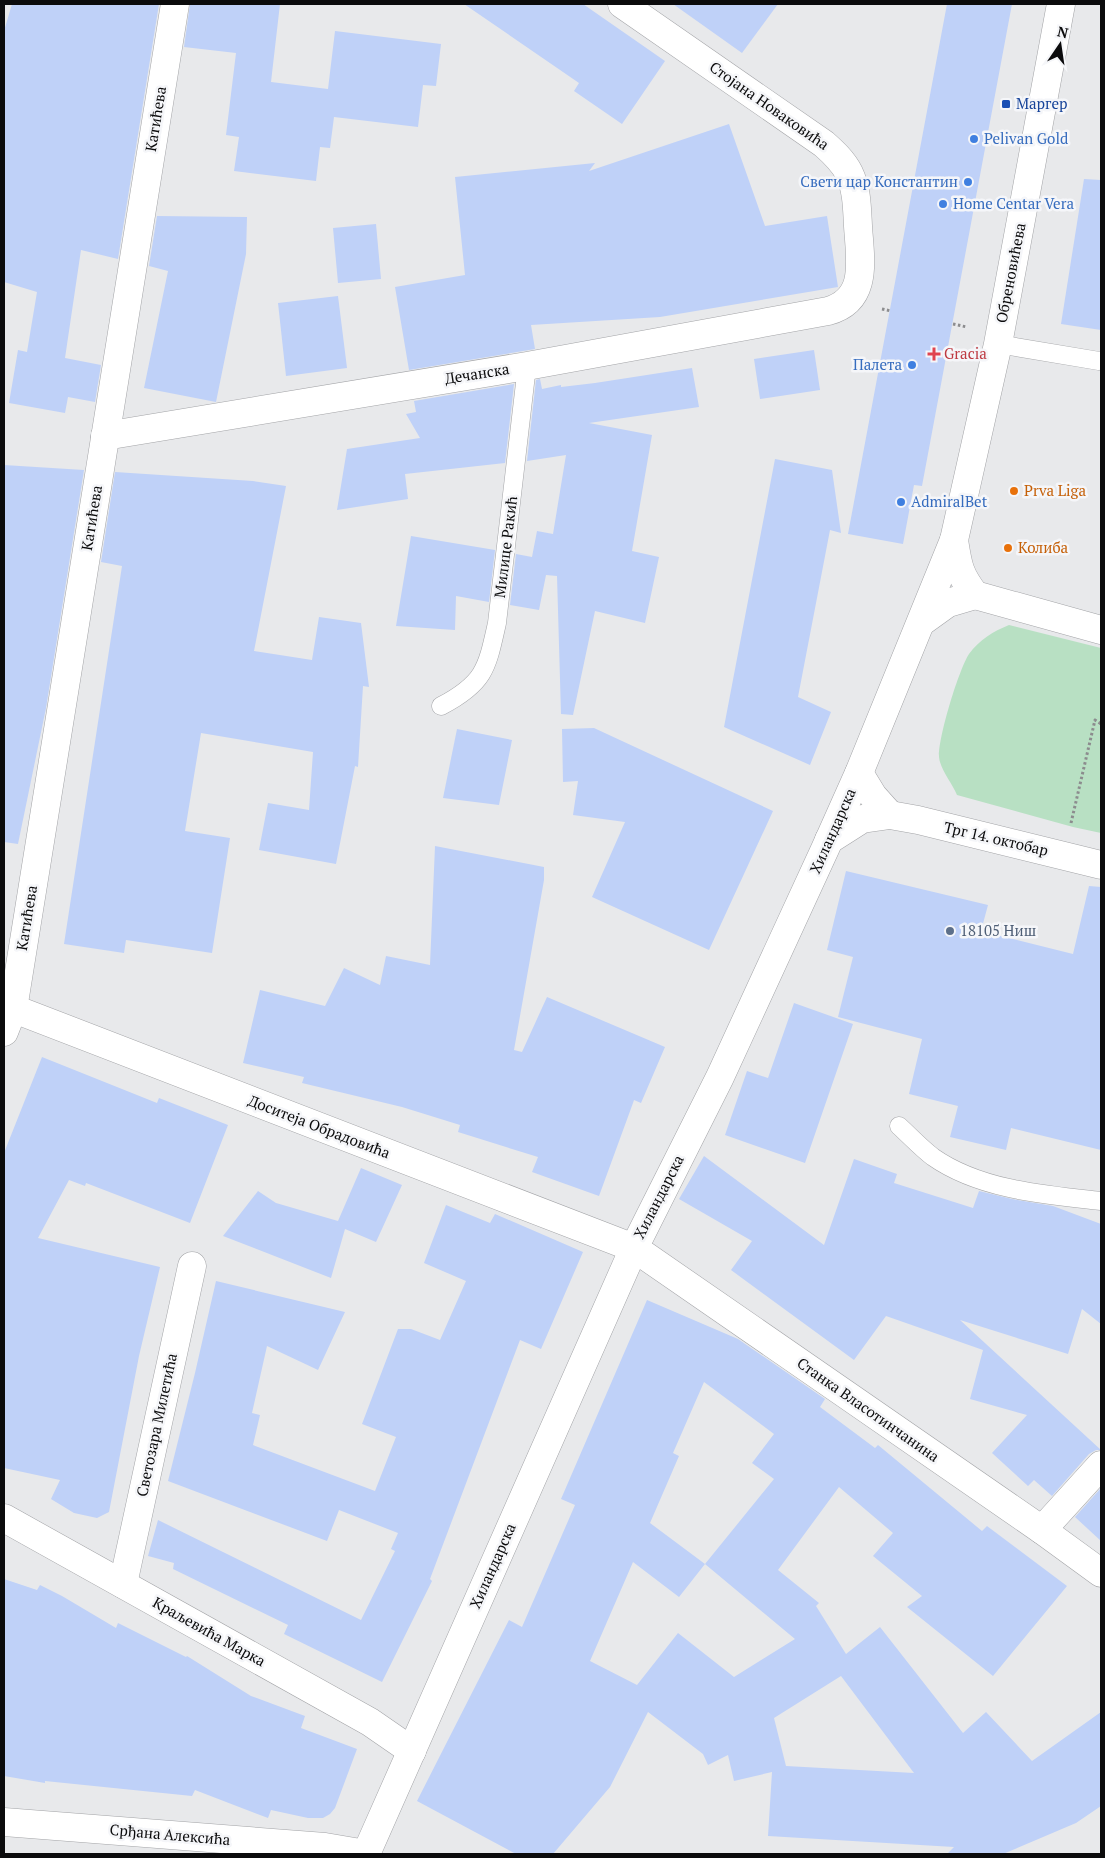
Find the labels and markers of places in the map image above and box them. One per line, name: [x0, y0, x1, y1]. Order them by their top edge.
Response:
place label: Маргер: [1016, 93, 1068, 113]
marker: Маргер: [1000, 98, 1012, 110]
place label: Pelivan Gold: [984, 128, 1068, 148]
marker: Pelivan Gold: [968, 133, 980, 145]
place label: Свети цар Константин: [800, 171, 958, 191]
marker: Свети цар Константин: [962, 176, 974, 188]
place label: Home Centar Vera: [953, 193, 1074, 213]
marker: Home Centar Vera: [937, 198, 949, 210]
place label: Gracia: [944, 343, 987, 363]
marker: Gracia: [928, 348, 940, 360]
place label: Палета: [853, 354, 902, 374]
marker: Палета: [906, 359, 918, 371]
place label: Prva Liga: [1024, 480, 1086, 500]
marker: Prva Liga: [1008, 485, 1020, 497]
place label: AdmiralBet: [911, 491, 988, 511]
marker: AdmiralBet: [895, 496, 907, 508]
place label: Колиба: [1018, 537, 1069, 557]
marker: Колиба: [1002, 542, 1014, 554]
place label: 18105 Ниш: [960, 920, 1036, 940]
marker: 18105 Ниш: [944, 925, 956, 937]

